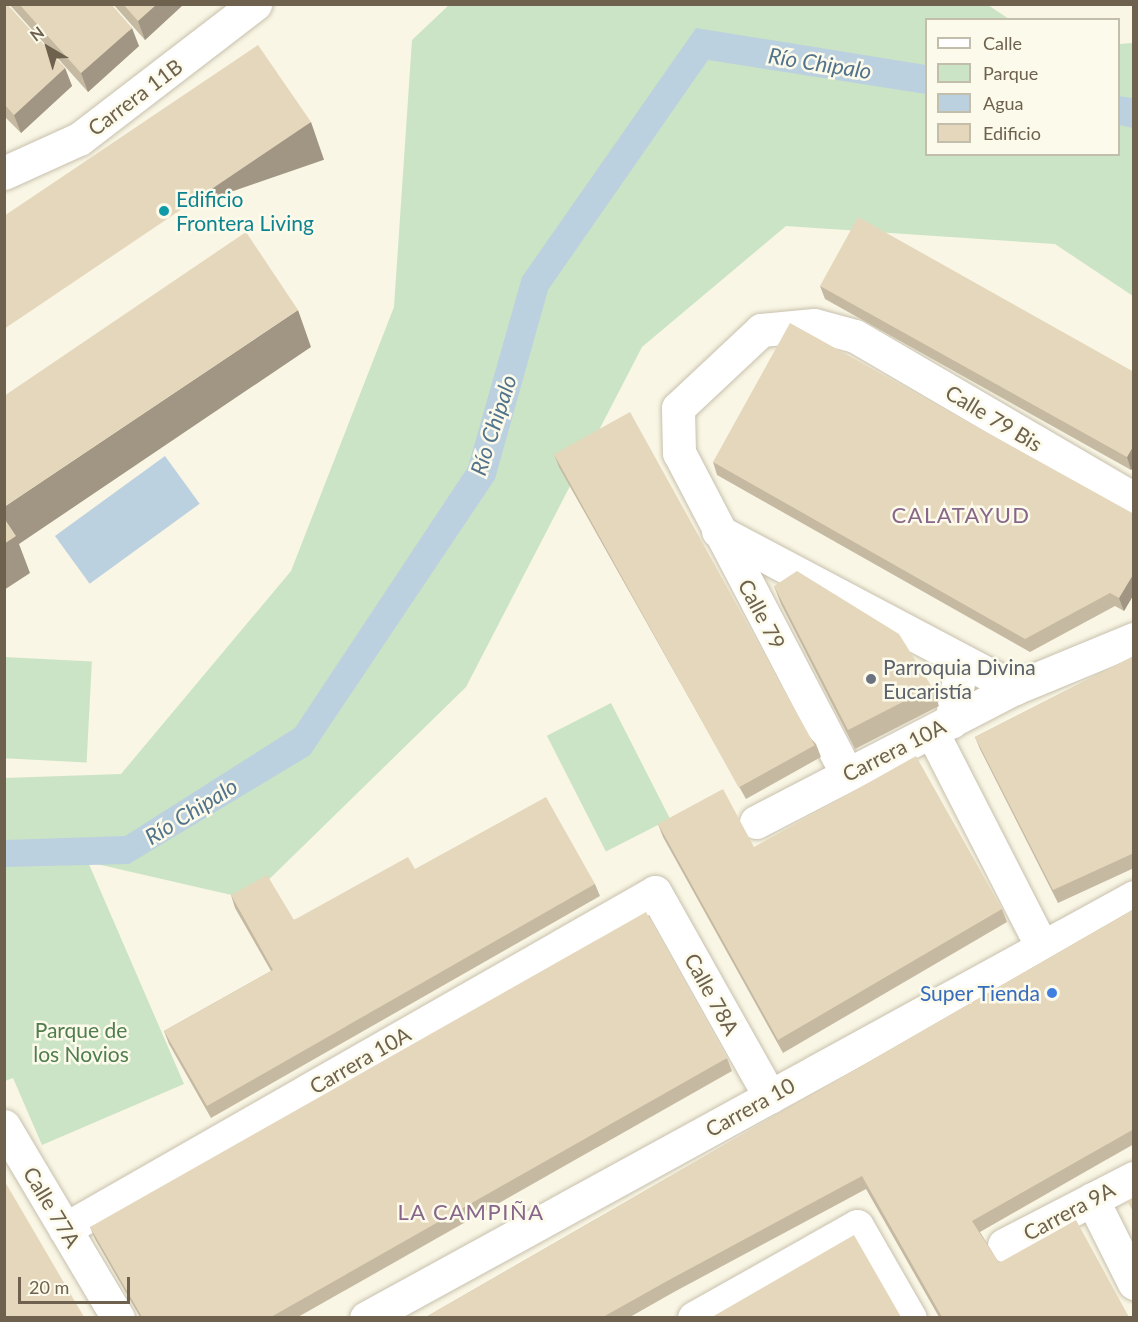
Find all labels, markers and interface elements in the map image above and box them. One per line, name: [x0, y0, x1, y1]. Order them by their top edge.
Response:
north arrow: [18, 18, 78, 78]
legend: [925, 18, 1120, 156]
text: N: [26, 22, 47, 45]
text: Calle: [983, 32, 1022, 54]
water label: Río Chipalo: [767, 42, 873, 84]
street label: Carrera 11B: [83, 53, 187, 141]
text: Parque: [983, 62, 1038, 84]
text: Agua: [983, 92, 1024, 114]
text: Edificio: [983, 122, 1041, 144]
place label: Edificio Frontera Living: [176, 186, 314, 236]
marker: Edificio Frontera Living: [157, 204, 171, 218]
water label: Río Chipalo: [464, 371, 522, 479]
street label: Calle 79 Bis: [941, 379, 1047, 457]
district label: CALATAYUD: [891, 502, 1031, 528]
street label: Calle 79: [733, 575, 791, 653]
place label: Parroquia Divina Eucaristía: [883, 654, 1036, 704]
marker: Parroquia Divina Eucaristía: [864, 672, 878, 686]
street label: Carrera 10A: [838, 713, 950, 787]
water label: Río Chipalo: [140, 772, 242, 850]
street label: Calle 78A: [679, 949, 745, 1039]
place label: Super Tienda: [919, 980, 1040, 1006]
marker: Super Tienda: [1045, 986, 1059, 1000]
park label: Parque de los Novios: [33, 1017, 129, 1067]
street label: Carrera 10A: [305, 1021, 415, 1099]
street label: Carrera 10: [701, 1072, 799, 1142]
street label: Calle 77A: [18, 1162, 86, 1252]
street label: Carrera 9A: [1019, 1176, 1119, 1246]
district label: LA CAMPIÑA: [397, 1199, 545, 1225]
scale bar: [21, 1265, 134, 1303]
text: 20 m: [29, 1276, 69, 1298]

